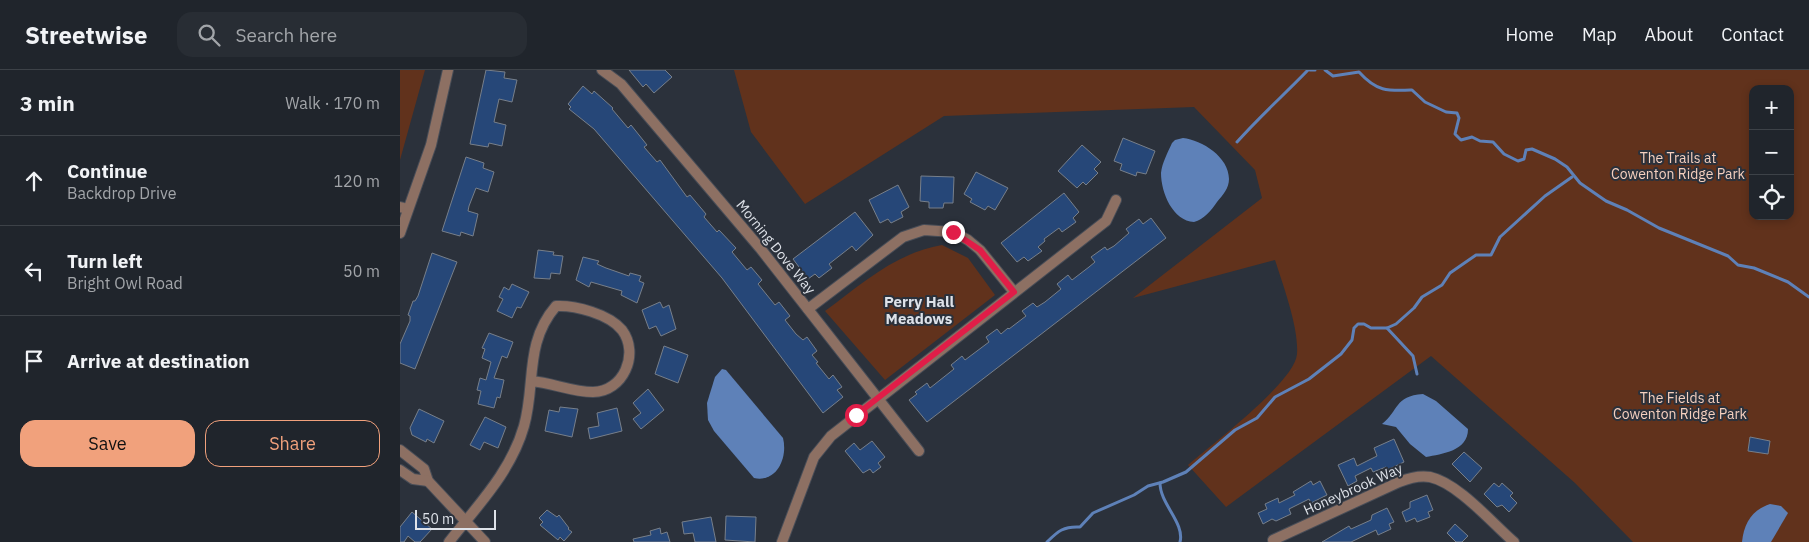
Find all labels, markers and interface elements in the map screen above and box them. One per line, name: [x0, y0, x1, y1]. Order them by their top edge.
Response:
search box: [177, 12, 527, 57]
text: Streetwise: [25, 19, 147, 51]
icon: search: [195, 21, 223, 49]
text: Search here: [235, 23, 337, 47]
text: Home: [1506, 23, 1554, 46]
text: Map: [1582, 23, 1617, 46]
text: About: [1645, 23, 1693, 46]
text: Contact: [1721, 23, 1784, 46]
map controls: [1749, 85, 1794, 220]
button: +: [1749, 85, 1794, 130]
text: 3 min: [20, 89, 75, 117]
text: Walk · 170 m: [285, 93, 380, 113]
button: −: [1749, 130, 1794, 175]
park label: The Trails at Cowenton Ridge Park: [1611, 149, 1746, 183]
text: Continue: [67, 159, 147, 183]
icon: ahead: [20, 167, 48, 195]
text: 120 m: [333, 171, 380, 191]
button: locate: [1749, 175, 1794, 220]
text: Backdrop Drive: [67, 183, 176, 203]
street label: Morning Dove Way: [732, 196, 820, 298]
route end: [942, 221, 965, 244]
text: Turn left: [67, 249, 143, 273]
icon: left: [20, 257, 48, 285]
text: 50 m: [343, 261, 380, 281]
text: Bright Owl Road: [67, 273, 183, 293]
district label: Perry Hall Meadows: [884, 292, 955, 328]
icon: arrive: [20, 347, 48, 375]
text: Arrive at destination: [67, 349, 250, 373]
park label: The Fields at Cowenton Ridge Park: [1613, 389, 1748, 423]
route start: [845, 404, 868, 427]
button: Save: [20, 420, 195, 467]
button: Share: [205, 420, 380, 467]
street label: Honeybrook Way: [1301, 459, 1405, 519]
scale bar: [415, 507, 496, 530]
text: 50 m: [422, 510, 454, 528]

